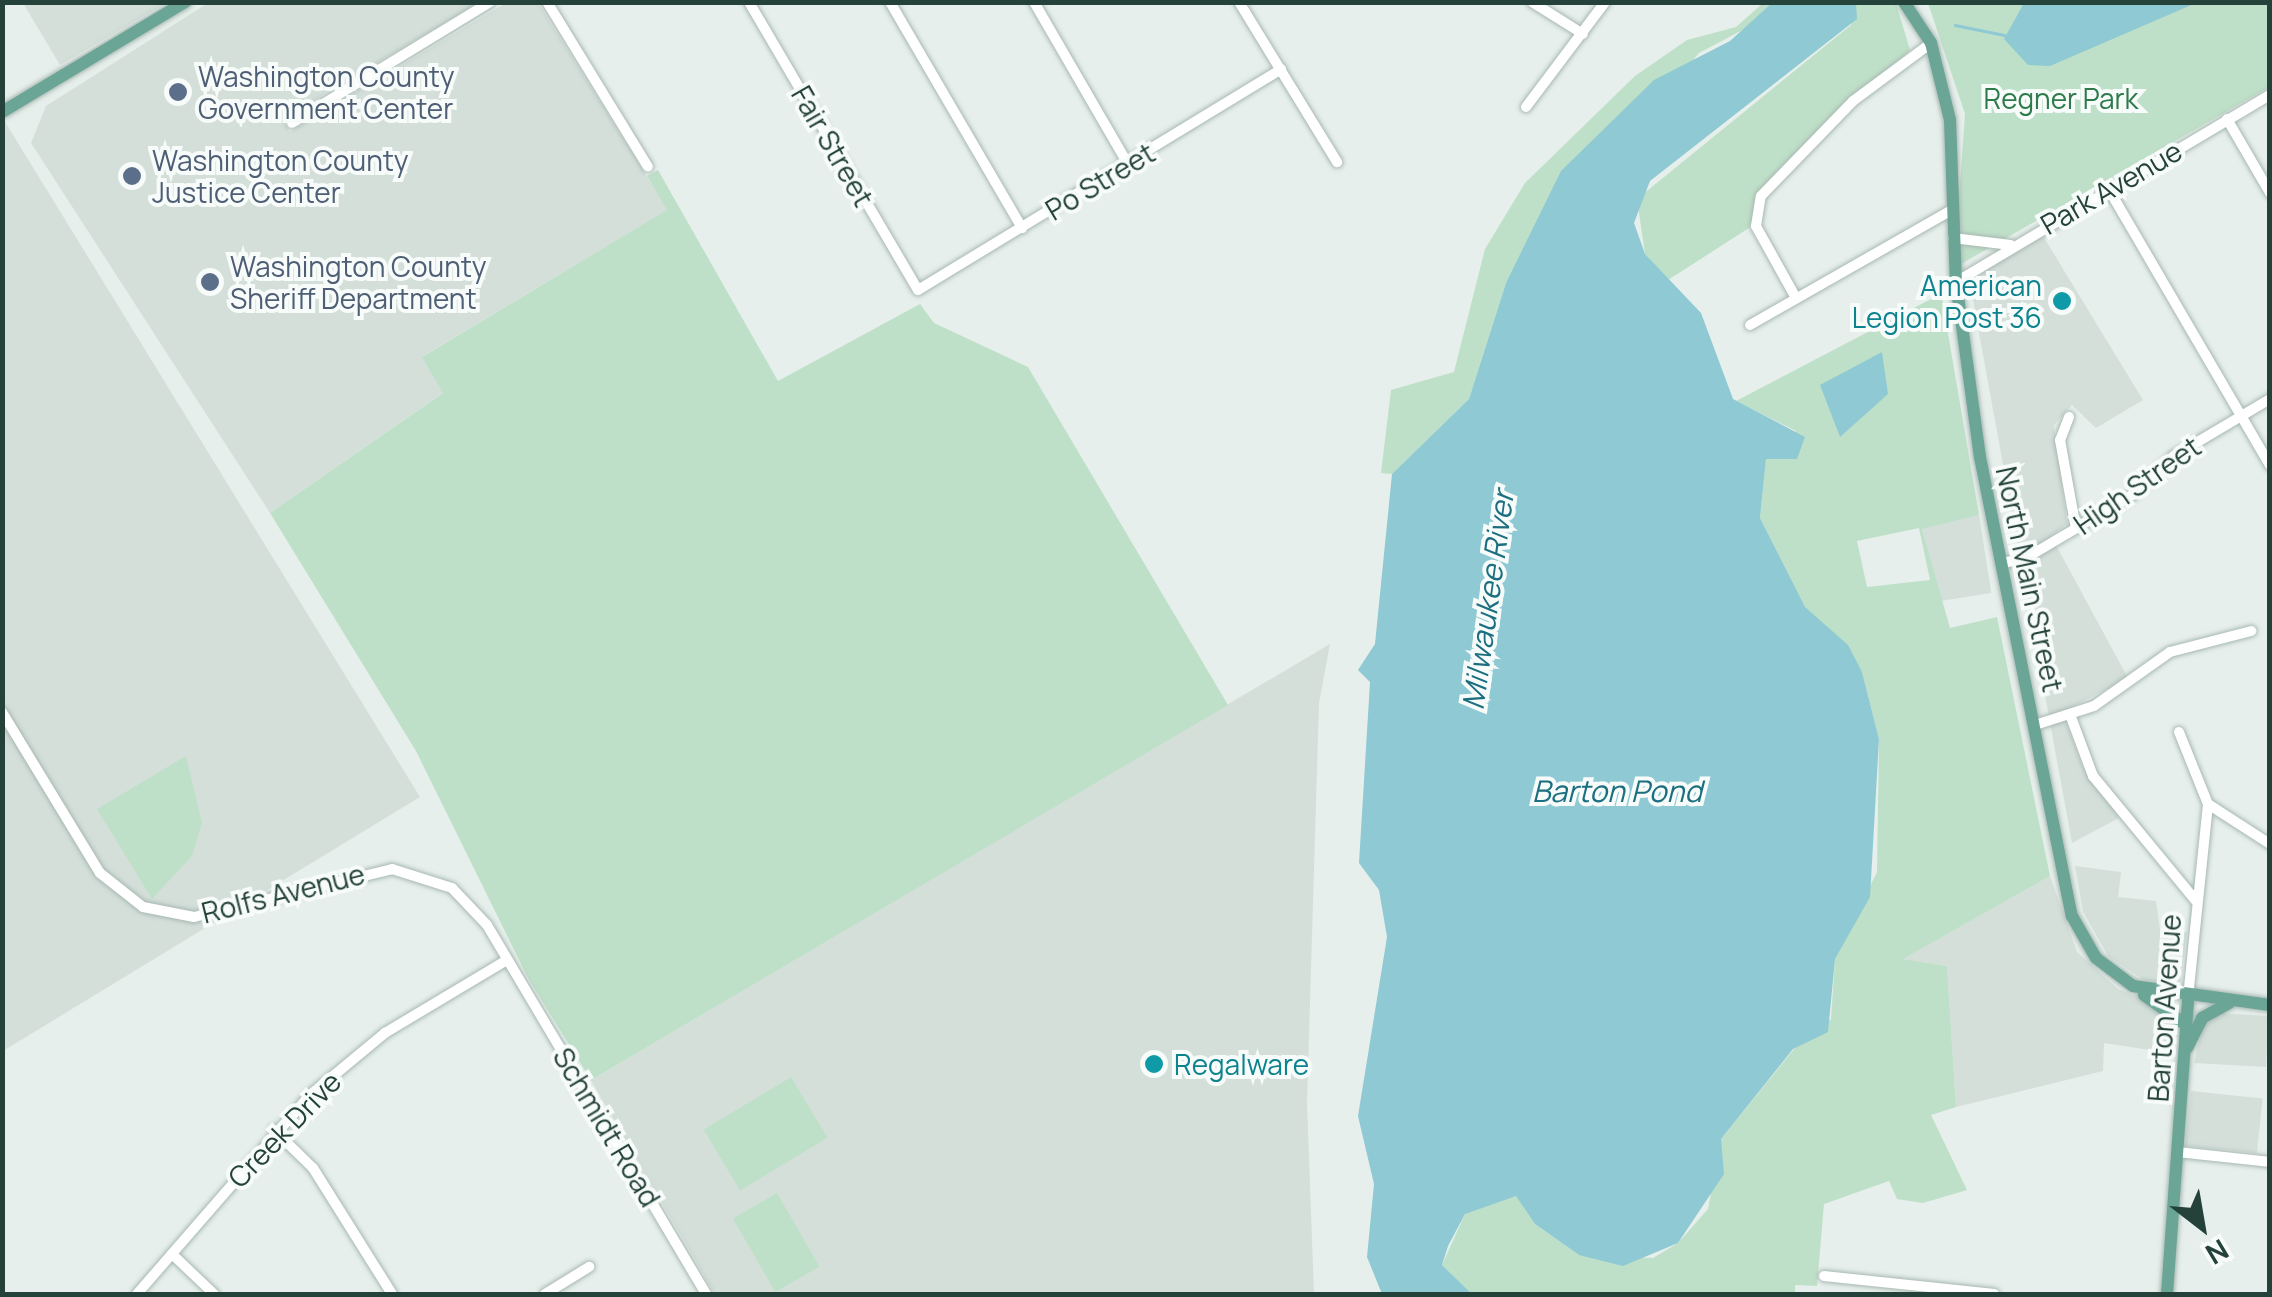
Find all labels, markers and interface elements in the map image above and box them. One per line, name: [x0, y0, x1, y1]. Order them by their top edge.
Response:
place label: Washington County Government Center: [198, 59, 454, 125]
street label: Fair Street: [785, 80, 881, 212]
marker: Washington County Government Center: [167, 81, 189, 103]
park label: Regner Park: [1984, 81, 2138, 115]
street label: Park Avenue: [2035, 133, 2187, 241]
street label: Po Street: [1039, 135, 1161, 227]
place label: Washington County Justice Center: [152, 143, 408, 209]
marker: Washington County Justice Center: [121, 165, 143, 187]
place label: Washington County Sheriff Department: [230, 249, 486, 315]
place label: American Legion Post 36: [1852, 268, 2042, 334]
marker: Washington County Sheriff Department: [199, 271, 221, 293]
marker: American Legion Post 36: [2051, 290, 2073, 312]
street label: High Street: [2067, 429, 2207, 541]
street label: North Main Street: [1990, 463, 2070, 695]
water label: Milwaukee River: [1455, 488, 1521, 712]
water label: Barton Pond: [1532, 773, 1702, 809]
street label: Rolfs Avenue: [198, 857, 368, 929]
street label: Barton Avenue: [2141, 913, 2187, 1103]
street label: Schmidt Road: [546, 1041, 668, 1213]
place label: Regalware: [1174, 1047, 1309, 1081]
marker: Regalware: [1143, 1053, 1165, 1075]
street label: Creek Drive: [221, 1064, 347, 1194]
north arrow: [2152, 1177, 2252, 1277]
text: N: [2199, 1231, 2236, 1274]

